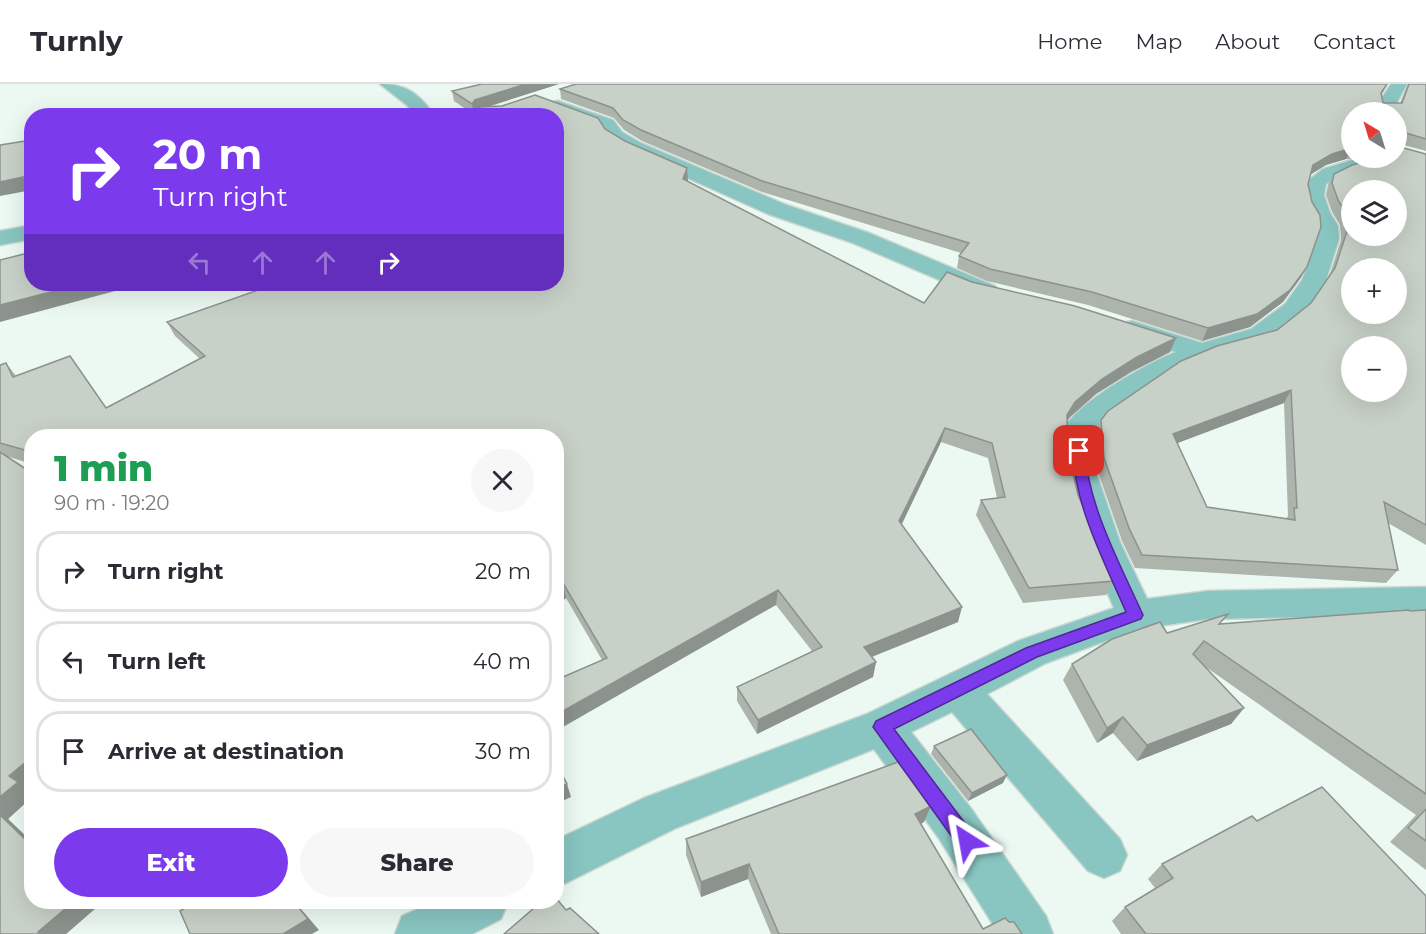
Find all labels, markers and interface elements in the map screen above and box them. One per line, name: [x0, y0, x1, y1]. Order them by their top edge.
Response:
text: Turnly: [30, 24, 123, 58]
text: Home: [1037, 29, 1102, 54]
text: Map: [1135, 29, 1182, 54]
text: About: [1215, 29, 1280, 54]
text: Contact: [1313, 29, 1396, 54]
north arrow: [1341, 102, 1407, 168]
map controls: [1341, 102, 1407, 402]
text: 20 m: [153, 128, 262, 180]
icon: right: [54, 132, 132, 210]
text: Turn right: [153, 180, 288, 213]
button: layers: [1341, 180, 1407, 246]
icon: left: [183, 246, 216, 279]
icon: ahead: [246, 246, 279, 279]
icon: ahead: [309, 246, 342, 279]
icon: right: [372, 246, 405, 279]
button: +: [1341, 258, 1407, 324]
button: −: [1341, 336, 1407, 402]
pin: [1053, 425, 1104, 476]
icon: arrive: [1062, 434, 1095, 467]
text: 1 min: [54, 446, 153, 490]
button: close: [471, 449, 534, 512]
text: 90 m · 19:20: [54, 491, 170, 515]
icon: right: [57, 555, 90, 588]
text: Turn right: [108, 558, 223, 585]
text: 20 m: [475, 558, 531, 585]
icon: left: [57, 645, 90, 678]
text: Turn left: [108, 648, 206, 675]
text: 40 m: [473, 648, 531, 675]
icon: arrive: [57, 735, 90, 768]
text: Arrive at destination: [108, 738, 344, 765]
text: 30 m: [475, 738, 531, 765]
position arrow: [935, 809, 999, 873]
button: Exit: [54, 828, 288, 897]
button: Share: [300, 828, 534, 897]

